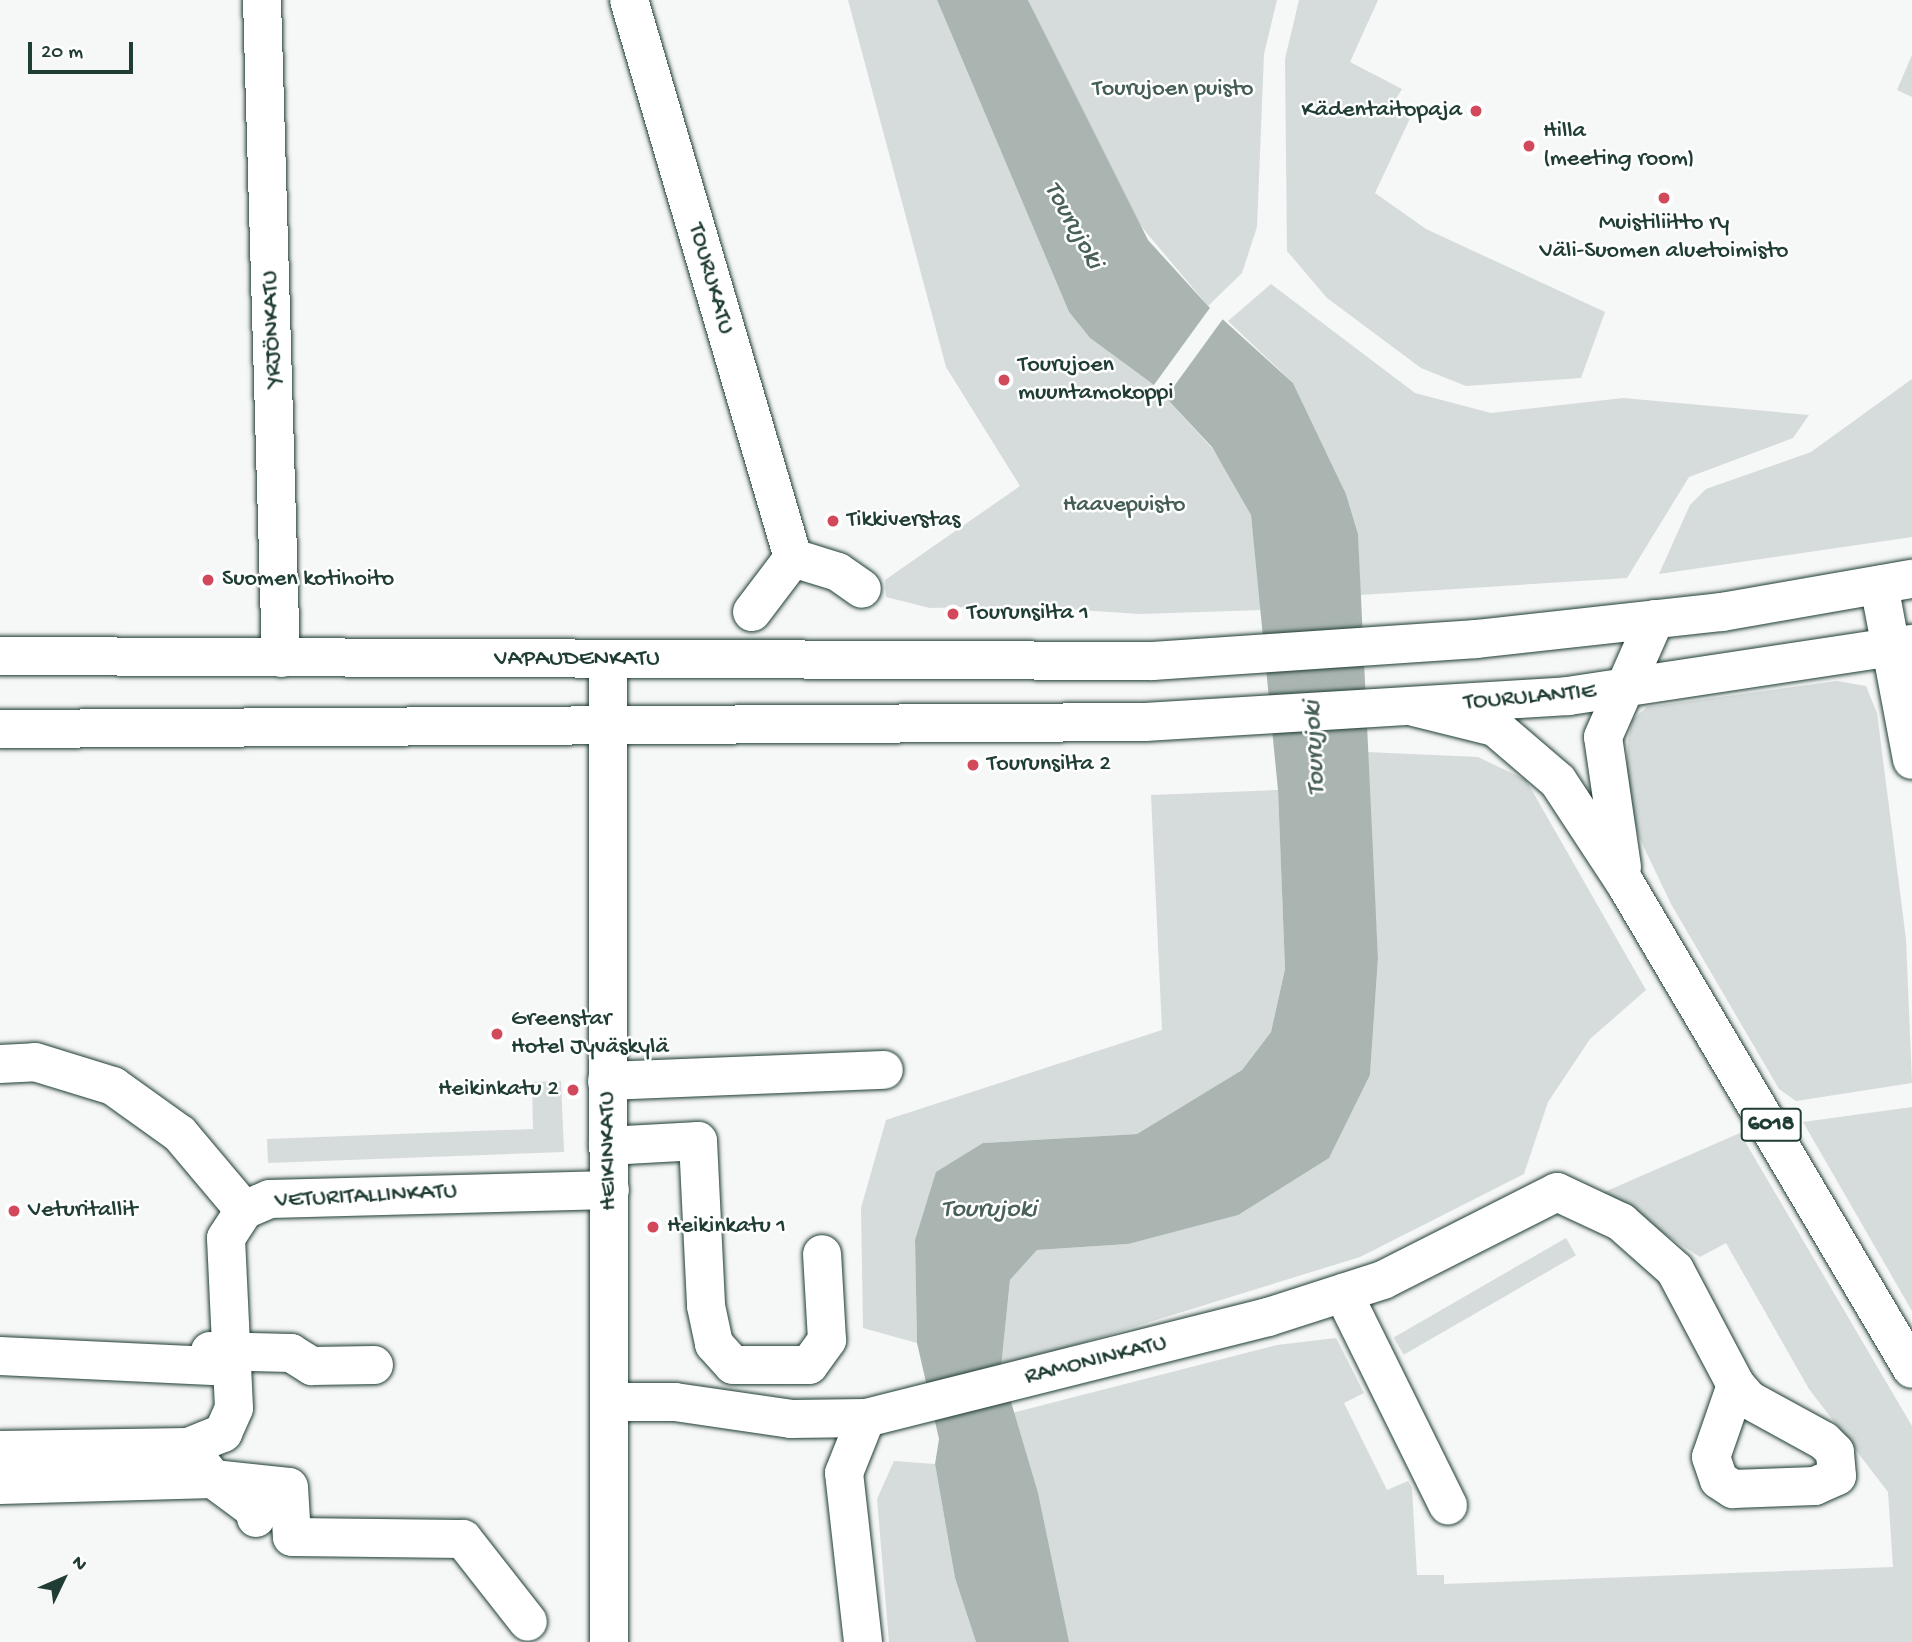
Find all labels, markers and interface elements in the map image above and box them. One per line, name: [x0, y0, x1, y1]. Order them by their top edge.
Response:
scale bar: [32, 28, 136, 72]
text: 20 m: [41, 41, 83, 66]
park label: Tourujoen puisto: [1093, 76, 1253, 104]
place label: Kädentaitopaja: [1302, 97, 1462, 125]
marker: Kädentaitopaja: [1468, 103, 1484, 119]
place label: Hilla (meeting room): [1543, 118, 1695, 174]
marker: Hilla (meeting room): [1521, 138, 1537, 154]
water label: Tourujoki: [1035, 177, 1109, 275]
marker: Muistiliitto ry Väli-Suomen aluetoimisto: [1656, 190, 1672, 206]
place label: Muistiliitto ry Väli-Suomen aluetoimisto: [1539, 210, 1789, 266]
street label: TOURUKATU: [680, 220, 740, 338]
street label: YRJÖNKATU: [257, 270, 289, 388]
place label: Tourujoen muuntamokoppi: [1018, 352, 1174, 408]
marker: Tourujoen muuntamokoppi: [996, 372, 1012, 388]
park label: Haavepuisto: [1063, 492, 1185, 520]
place label: Tikkiverstas: [847, 507, 960, 535]
marker: Tikkiverstas: [825, 513, 841, 529]
place label: Suomen kotihoito: [222, 566, 394, 594]
marker: Suomen kotihoito: [200, 572, 216, 588]
place label: Tourunsilta 1: [967, 600, 1089, 628]
marker: Tourunsilta 1: [945, 606, 961, 622]
street label: VAPAUDENKATU: [494, 646, 660, 674]
street label: TOURULANTIE: [1463, 678, 1597, 718]
water label: Tourujoki: [1298, 700, 1334, 796]
place label: Tourunsilta 2: [987, 751, 1111, 779]
marker: Tourunsilta 2: [965, 757, 981, 773]
place label: Greenstar Hotel Jyväskylä: [511, 1006, 669, 1062]
marker: Greenstar Hotel Jyväskylä: [489, 1026, 505, 1042]
place label: Heikinkatu 2: [438, 1076, 559, 1104]
marker: Heikinkatu 2: [565, 1082, 581, 1098]
street label: HEIKINKATU: [594, 1091, 624, 1211]
road number: 6018: [1740, 1106, 1802, 1144]
street label: VETURITALLINKATU: [274, 1178, 458, 1216]
water label: Tourujoki: [941, 1195, 1037, 1227]
place label: Veturitallit: [28, 1197, 137, 1225]
marker: Veturitallit: [6, 1203, 22, 1219]
place label: Heikinkatu 1: [667, 1213, 786, 1241]
marker: Heikinkatu 1: [645, 1219, 661, 1235]
street label: RAMONINKATU: [1022, 1329, 1170, 1393]
north arrow: [28, 1544, 98, 1614]
text: N: [66, 1552, 91, 1577]

